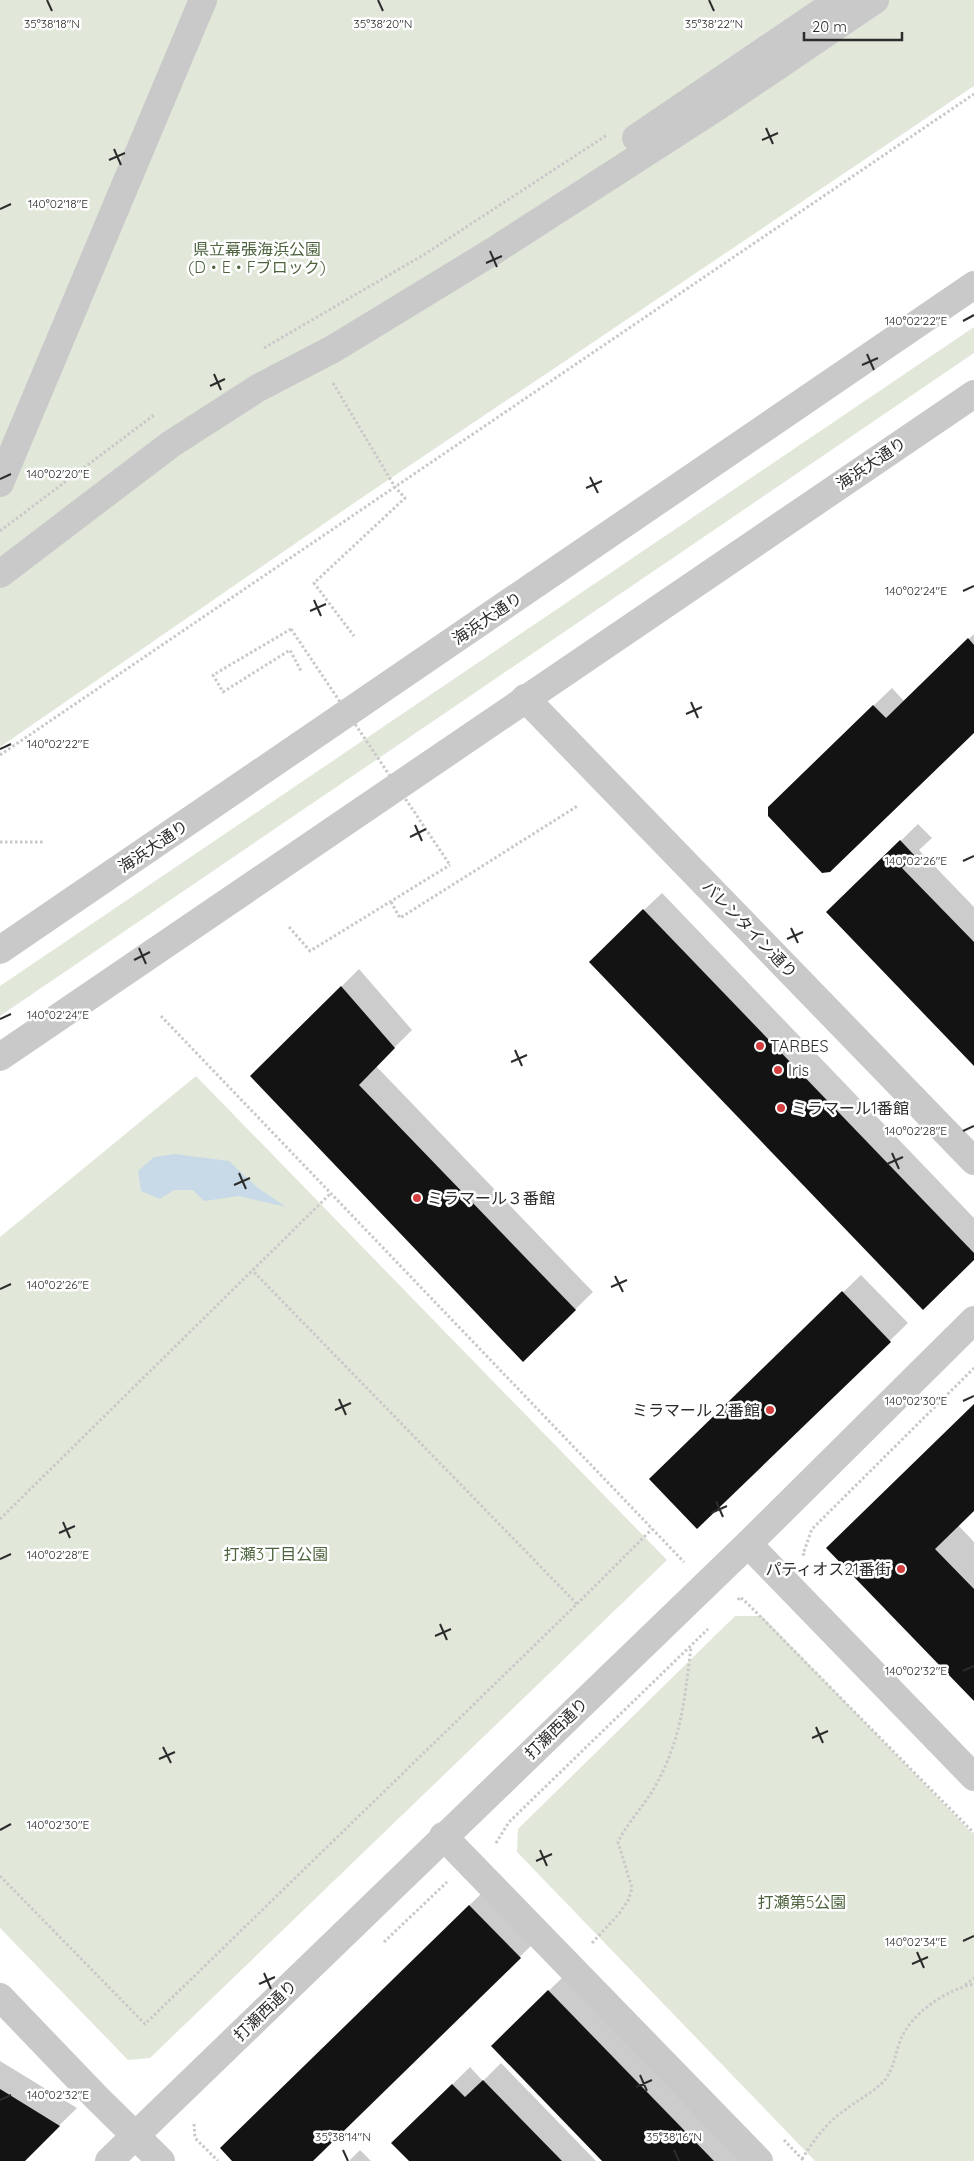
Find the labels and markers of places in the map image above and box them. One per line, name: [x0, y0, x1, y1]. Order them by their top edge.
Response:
place label: TARBES: [770, 1036, 828, 1056]
marker: TARBES: [754, 1040, 766, 1052]
place label: Iris: [788, 1060, 809, 1080]
marker: Iris: [772, 1064, 784, 1076]
place label: ミラマール1番館: [791, 1098, 909, 1118]
marker: ミラマール1番館: [775, 1102, 787, 1114]
place label: ミラマール３番館: [427, 1188, 555, 1208]
marker: ミラマール３番館: [411, 1192, 423, 1204]
place label: ミラマール２番館: [632, 1400, 760, 1420]
marker: ミラマール２番館: [764, 1404, 776, 1416]
place label: パティオス21番街: [765, 1559, 891, 1579]
marker: パティオス21番街: [895, 1563, 907, 1575]

